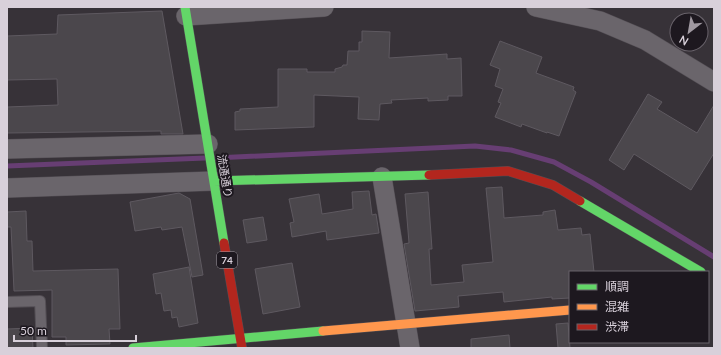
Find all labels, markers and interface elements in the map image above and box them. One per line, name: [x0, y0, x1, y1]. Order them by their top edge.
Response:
north arrow: [669, 12, 709, 52]
text: N: [677, 33, 691, 49]
street label: 流通通り: [216, 153, 235, 199]
road number: 74: [217, 252, 237, 268]
legend: [569, 271, 709, 343]
text: 順調: [605, 279, 629, 294]
text: 混雑: [605, 299, 629, 314]
scale bar: [14, 317, 136, 343]
text: 渋滞: [605, 319, 629, 334]
text: 50 m: [20, 323, 47, 338]

